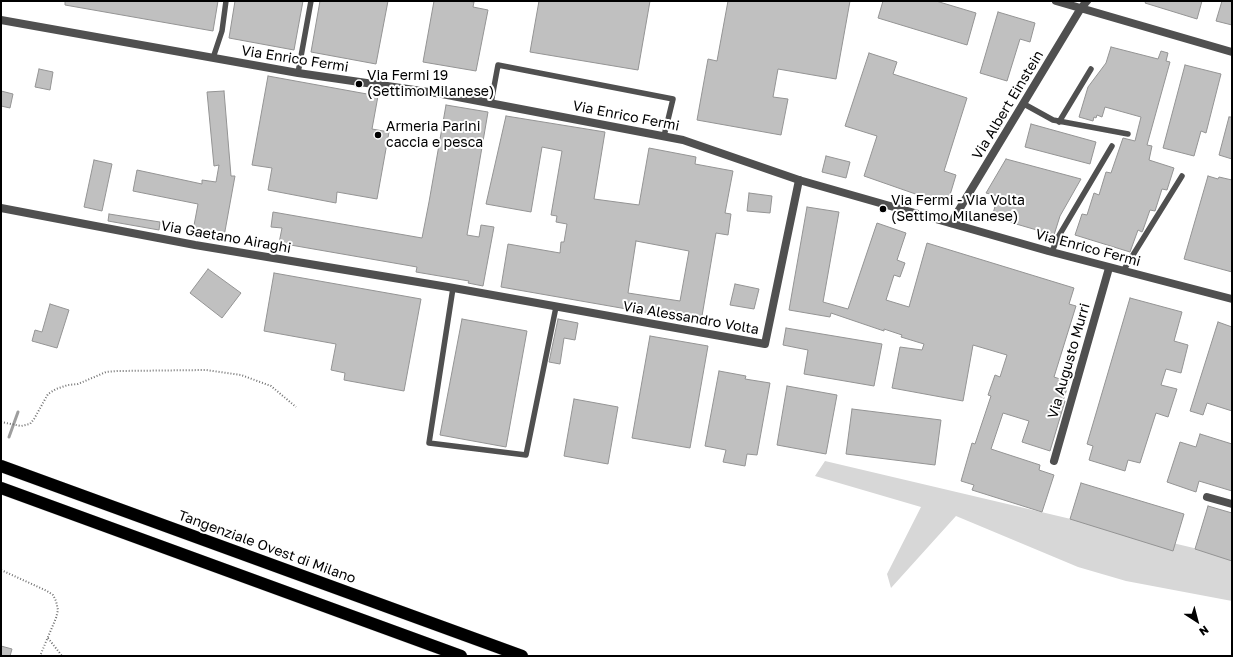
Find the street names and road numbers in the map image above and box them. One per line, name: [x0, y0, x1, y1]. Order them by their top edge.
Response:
street label: Via Enrico Fermi: [240, 42, 350, 76]
street label: Via Albert Einstein: [969, 47, 1047, 163]
street label: Via Enrico Fermi: [571, 97, 681, 135]
street label: Via Gaetano Airaghi: [160, 217, 292, 257]
street label: Via Enrico Fermi: [1033, 226, 1143, 270]
street label: Via Alessandro Volta: [622, 298, 760, 338]
street label: Via Augusto Murri: [1044, 301, 1094, 421]
street label: Tangenziale Ovest di Milano: [176, 507, 358, 587]

